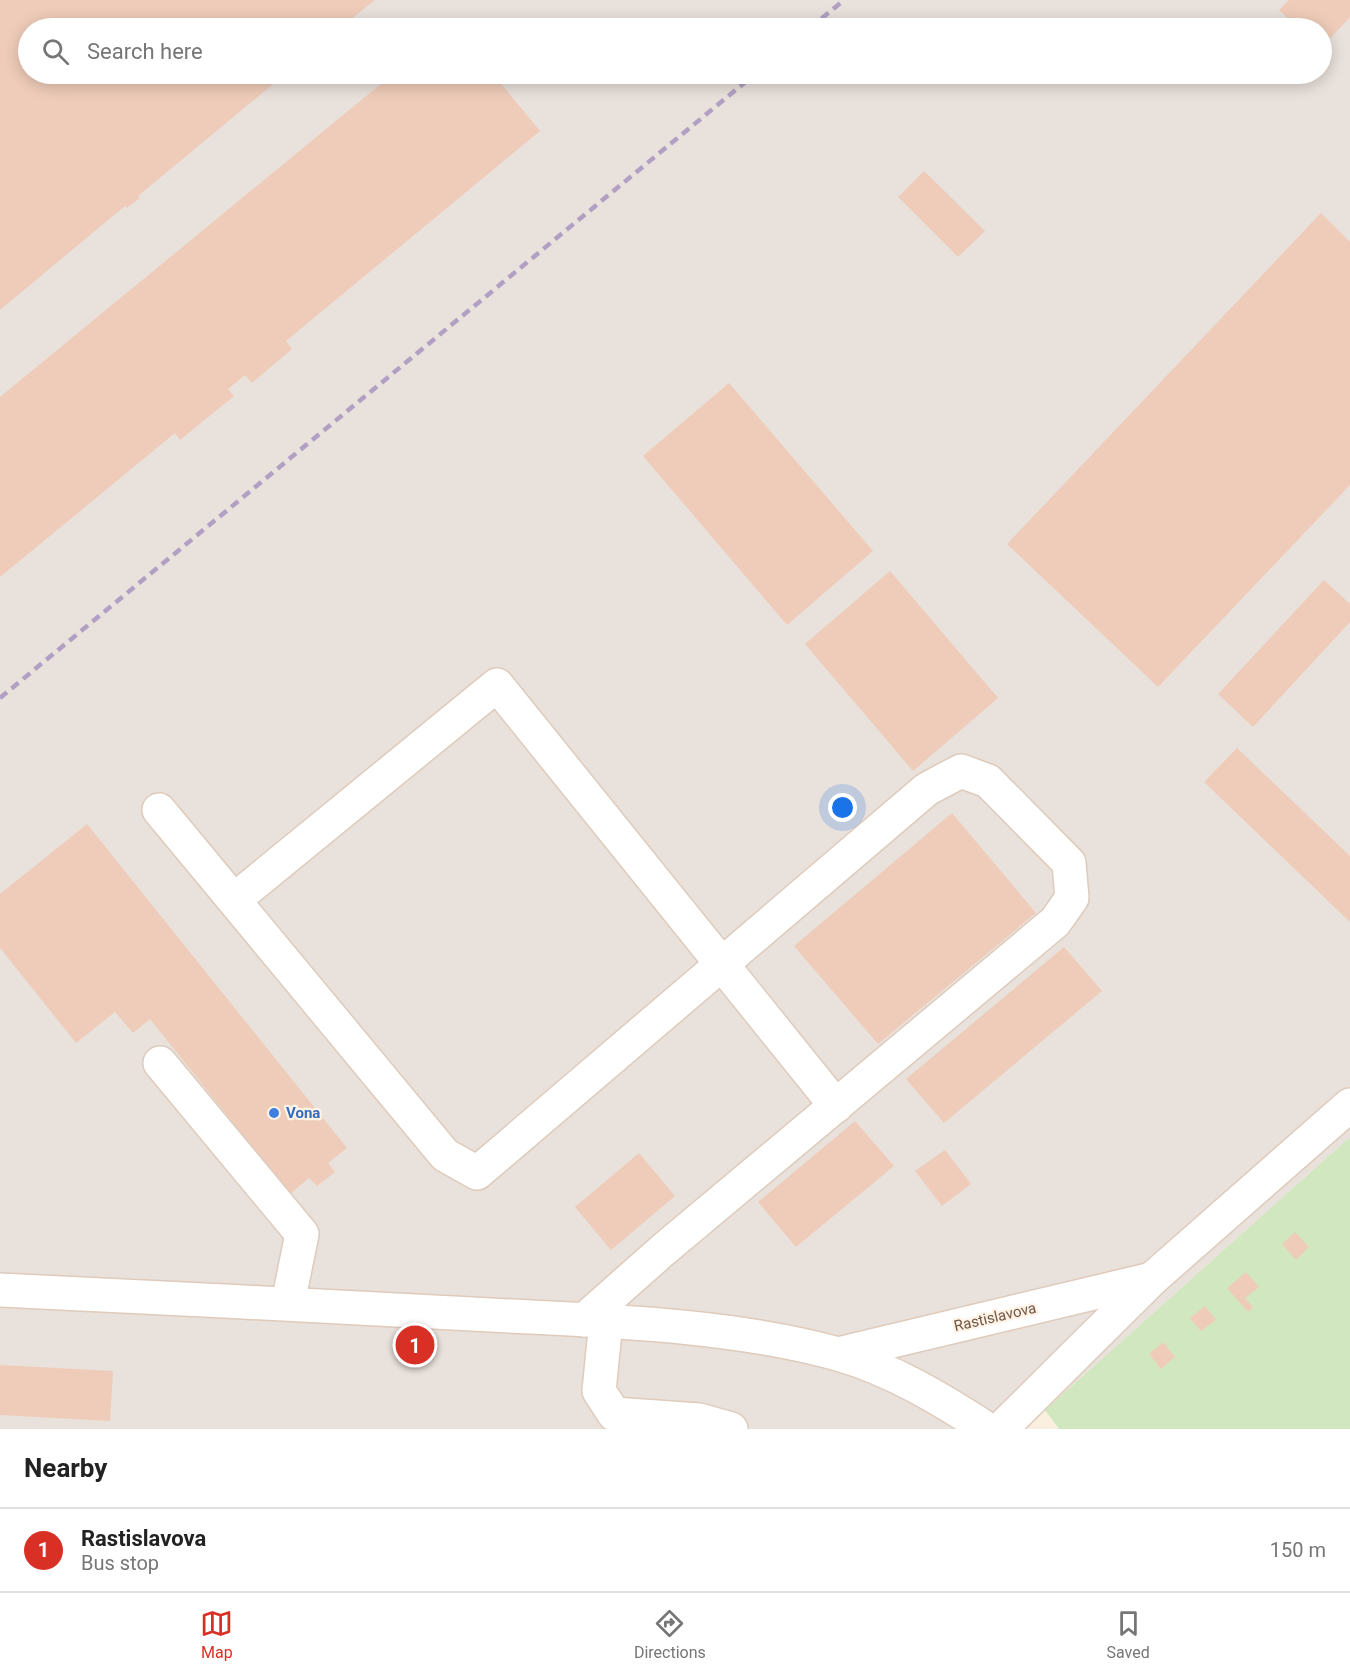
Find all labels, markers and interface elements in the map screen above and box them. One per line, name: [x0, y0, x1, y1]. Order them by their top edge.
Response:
search box: [18, 18, 1332, 84]
icon: search: [39, 35, 72, 68]
text: Search here: [87, 39, 203, 64]
your location: [828, 793, 857, 822]
place label: Vona: [286, 1104, 320, 1122]
marker: Vona: [267, 1106, 281, 1120]
street label: Rastislavova: [952, 1299, 1038, 1335]
pin: 1: [396, 1322, 434, 1368]
text: Nearby: [24, 1453, 107, 1483]
text: Rastislavova: [81, 1526, 206, 1551]
text: 1: [38, 1538, 49, 1562]
text: 150 m: [1270, 1538, 1326, 1562]
text: Bus stop: [81, 1551, 159, 1575]
tab: Map: [200, 1607, 233, 1662]
tab: Directions: [634, 1607, 706, 1662]
tab: Saved: [1106, 1607, 1150, 1662]

